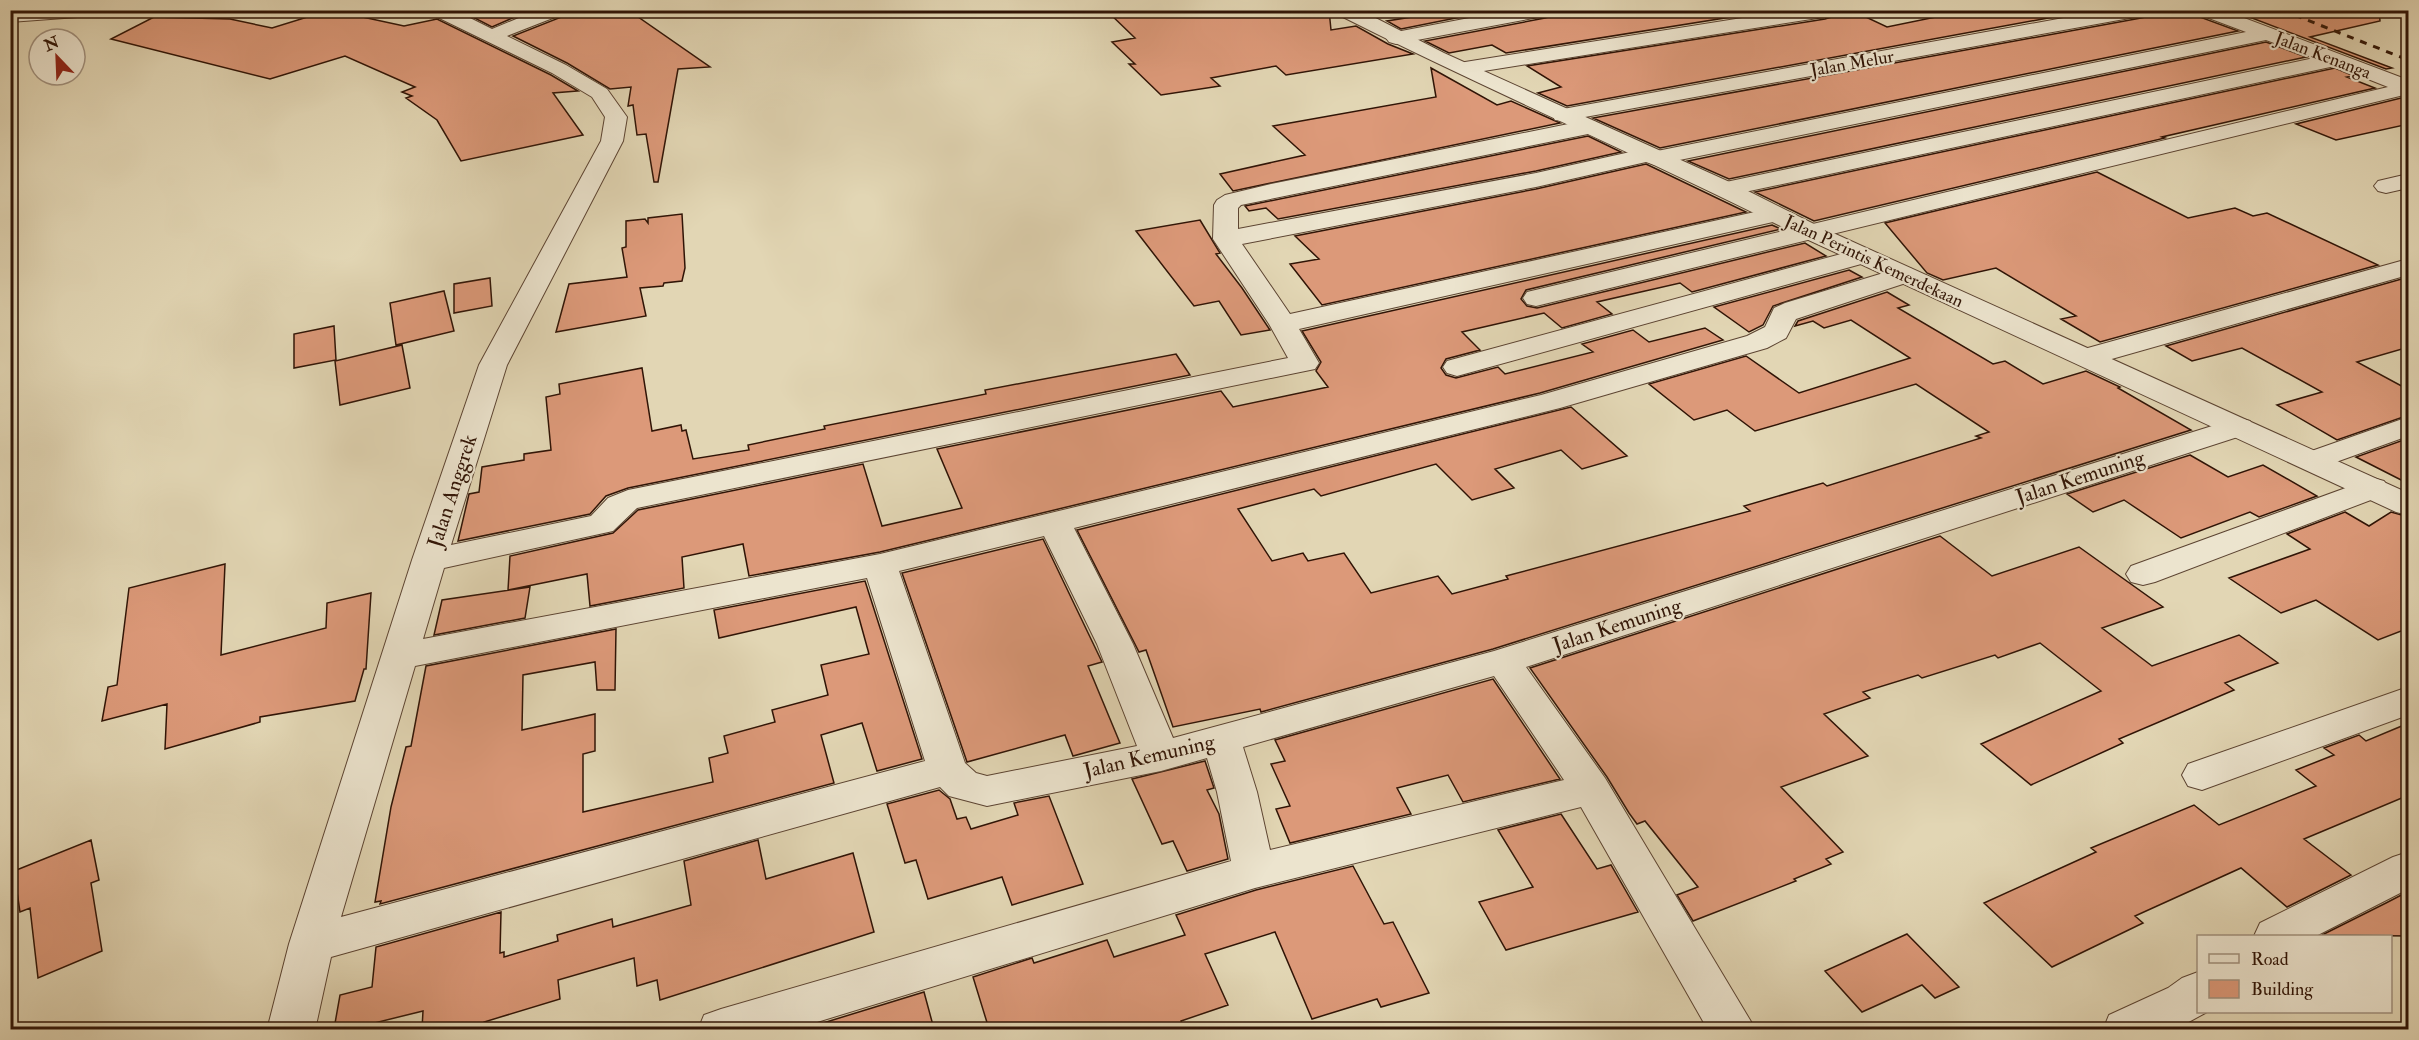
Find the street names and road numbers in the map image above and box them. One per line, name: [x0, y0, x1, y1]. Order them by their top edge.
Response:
street label: Jalan Kenanga: [2270, 26, 2375, 85]
street label: Jalan Melur: [1807, 45, 1896, 82]
street label: Jalan Perintis Kemerdekaan: [1780, 209, 1967, 313]
street label: Jalan Anggrek: [421, 431, 483, 552]
street label: Jalan Kemuning: [2011, 444, 2149, 511]
street label: Jalan Kemuning: [1548, 592, 1686, 659]
street label: Jalan Kemuning: [1080, 728, 1218, 785]

